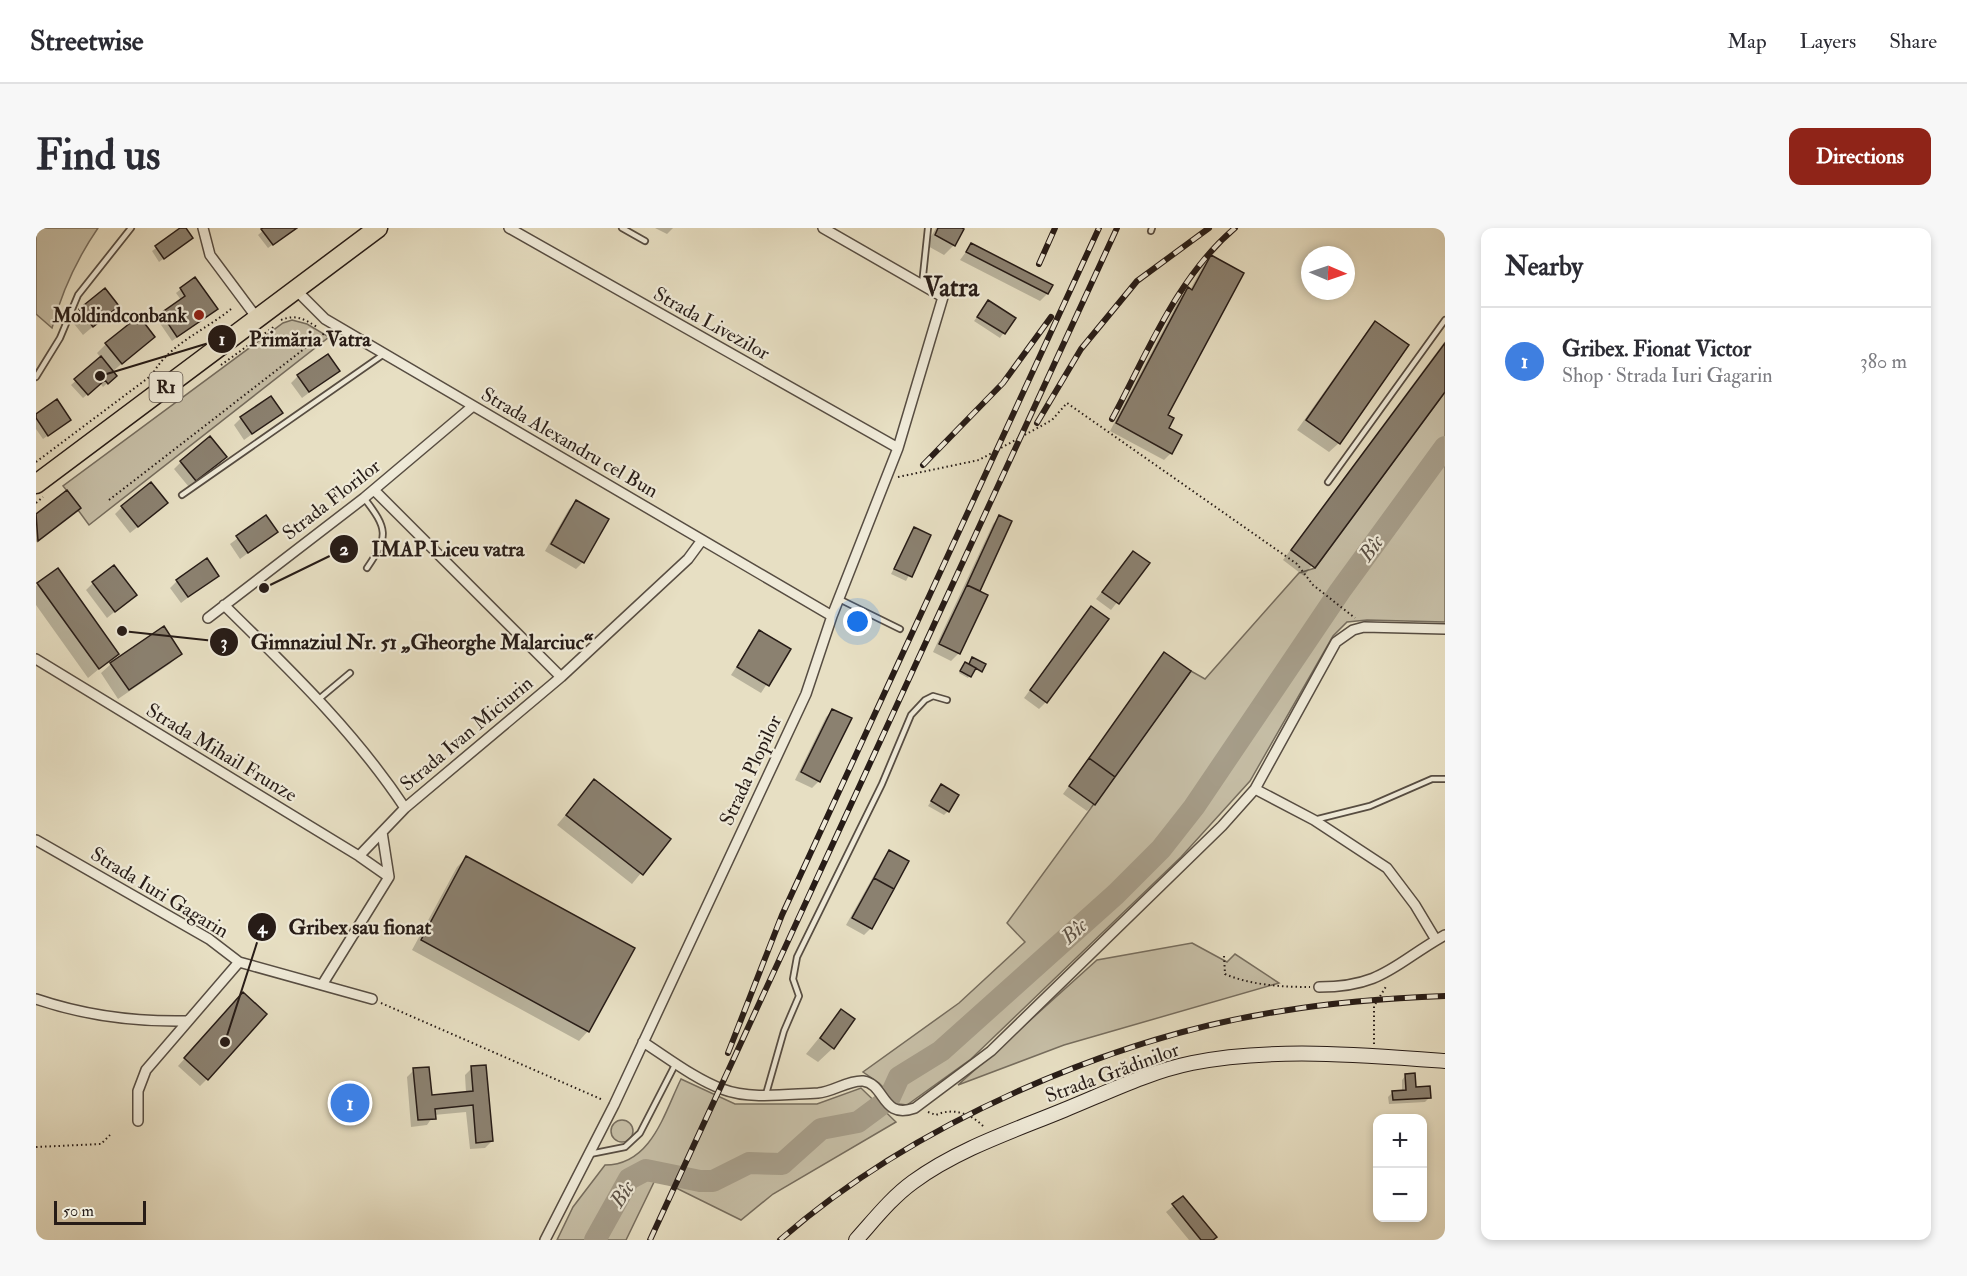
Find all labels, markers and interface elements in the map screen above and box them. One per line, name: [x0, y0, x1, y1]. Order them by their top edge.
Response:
text: Streetwise: [30, 24, 144, 59]
text: Map: [1727, 28, 1767, 55]
text: Layers: [1800, 28, 1856, 55]
text: Share: [1889, 28, 1937, 55]
button: Directions: [1789, 128, 1931, 185]
text: Find us: [36, 130, 160, 182]
north arrow: [1301, 246, 1355, 300]
text: Nearby: [1505, 251, 1583, 283]
district label: Vatra: [922, 272, 980, 304]
street label: Strada Livezilor: [649, 281, 775, 366]
place label: Moldindconbank: [51, 303, 187, 328]
marker: Moldindconbank: [192, 308, 206, 322]
callout: Primăria Vatra: [207, 320, 383, 359]
text: Primăria Vatra: [249, 326, 372, 353]
text: 1: [219, 328, 225, 351]
text: Gribex. Fionat Victor: [1562, 335, 1751, 363]
text: 1: [1521, 349, 1528, 374]
text: 380 m: [1860, 349, 1907, 374]
text: Shop · Strada Iuri Gagarin: [1562, 363, 1773, 388]
road number: R1: [150, 372, 182, 402]
street label: Strada Alexandru cel Bun: [477, 382, 663, 503]
street label: Strada Florilor: [277, 453, 386, 545]
callout: IMAP Liceu vatra: [329, 529, 536, 568]
water label: Bîc: [1352, 529, 1390, 568]
text: IMAP Liceu vatra: [372, 536, 526, 563]
text: 2: [339, 538, 349, 561]
your location: [843, 607, 872, 636]
callout: Gimnaziul Nr. 51 „Gheorghe Malarciuc“: [209, 622, 606, 661]
text: Gimnaziul Nr. 51 „Gheorghe Malarciuc“: [251, 629, 594, 656]
text: 3: [221, 631, 228, 654]
street label: Strada Ivan Miciurin: [395, 670, 538, 796]
street label: Strada Mihail Frunze: [142, 697, 302, 807]
street label: Strada Plopilor: [714, 710, 788, 830]
street label: Strada Iuri Gagarin: [86, 841, 233, 944]
callout: Gribex sau fionat: [247, 907, 444, 946]
water label: Bîc: [1055, 912, 1093, 951]
text: Gribex sau fionat: [289, 914, 432, 941]
text: 4: [256, 916, 268, 939]
street label: Strada Grădinilor: [1042, 1036, 1183, 1108]
pin: 1: [330, 1080, 370, 1126]
map controls: [1373, 1114, 1427, 1222]
button: +: [1373, 1114, 1427, 1168]
button: −: [1373, 1168, 1427, 1222]
water label: Bîc: [603, 1176, 641, 1213]
scale bar: [54, 1198, 146, 1226]
text: 50 m: [63, 1201, 94, 1221]

